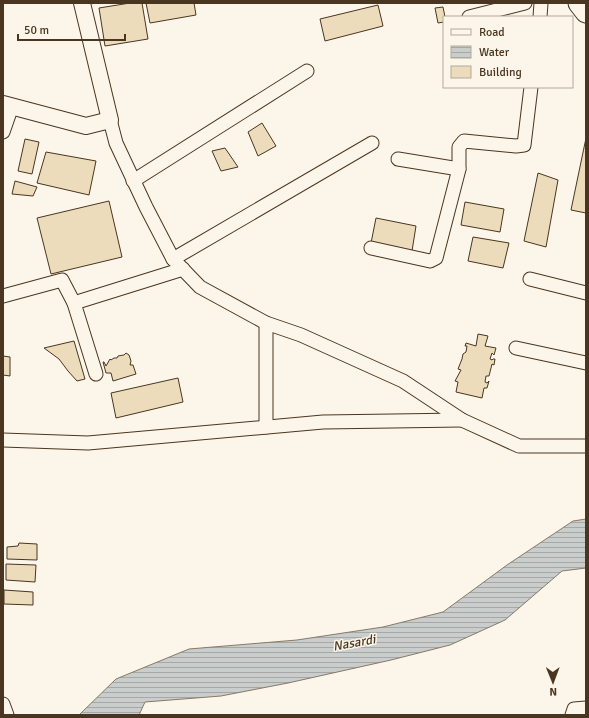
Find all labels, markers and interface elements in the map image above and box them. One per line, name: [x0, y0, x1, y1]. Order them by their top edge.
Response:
scale bar: [18, 16, 125, 42]
legend: [443, 16, 573, 88]
text: 50 m: [24, 23, 49, 38]
text: Road: [479, 25, 505, 40]
text: Water: [479, 45, 510, 60]
text: Building: [479, 65, 522, 80]
water label: Nasardi: [332, 631, 378, 655]
north arrow: [533, 662, 573, 702]
text: N: [549, 685, 557, 698]

